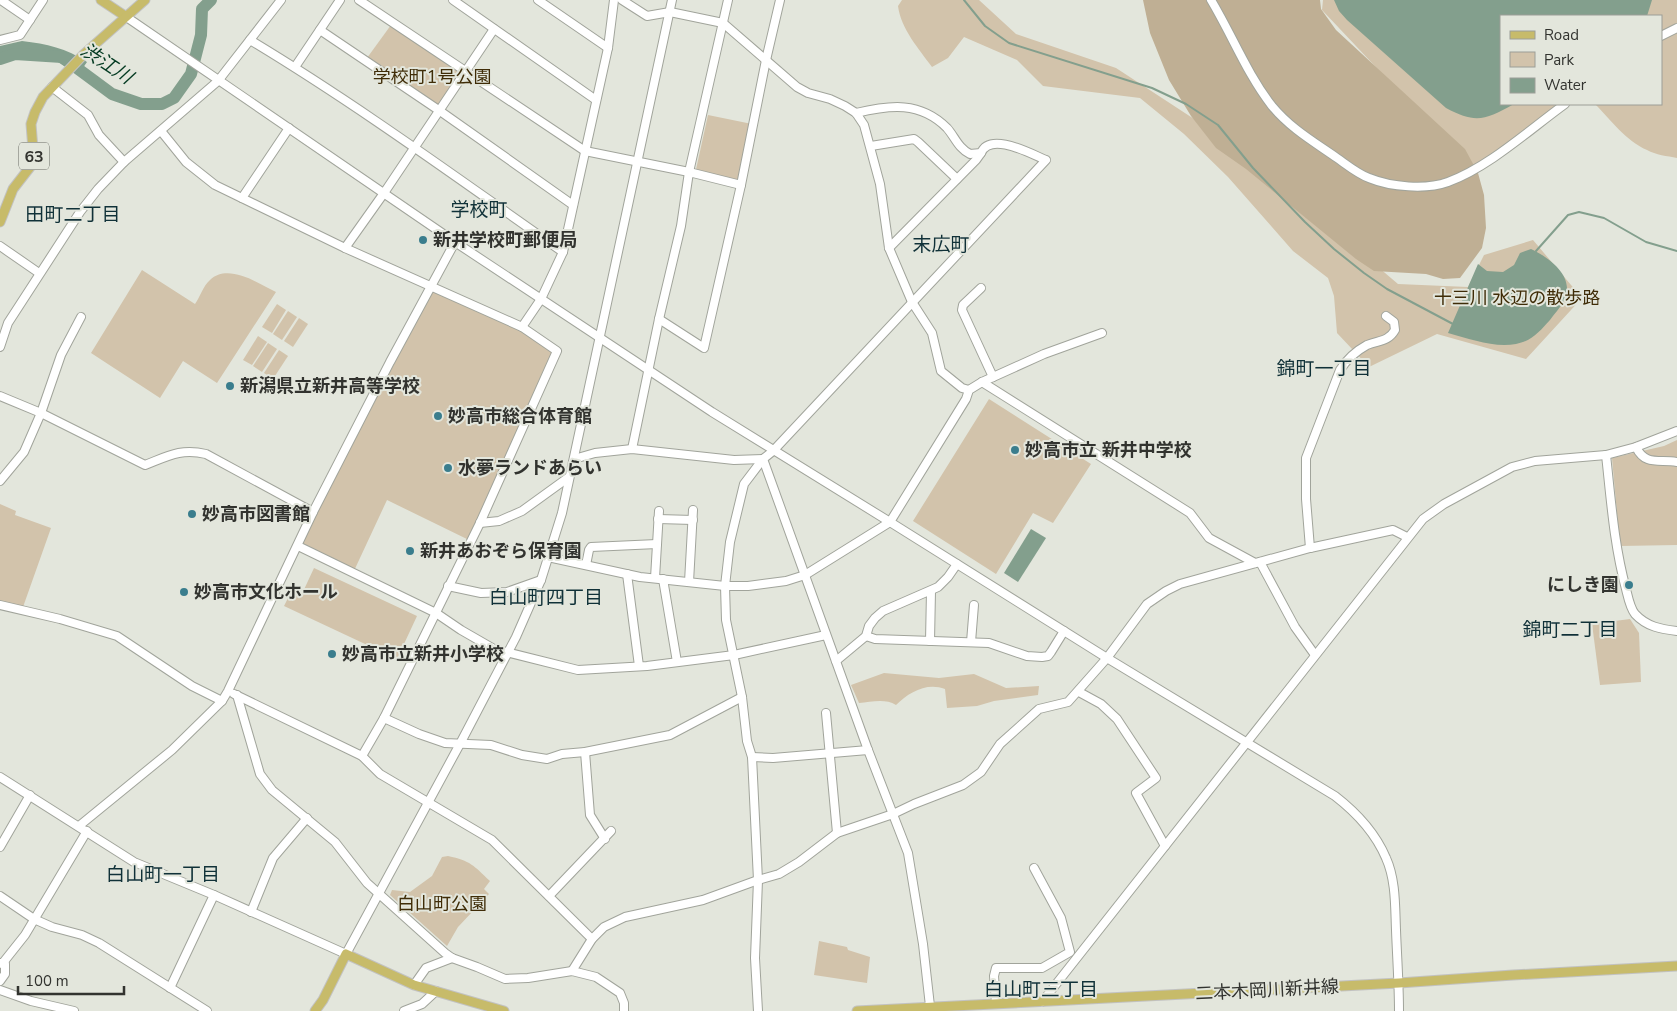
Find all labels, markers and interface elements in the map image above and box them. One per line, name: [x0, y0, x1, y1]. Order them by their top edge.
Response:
legend: [1500, 15, 1662, 105]
text: Road: [1544, 25, 1579, 45]
water label: 渋江川: [75, 37, 139, 91]
text: Park: [1544, 50, 1574, 70]
park label: 学校町1号公園: [373, 65, 491, 89]
text: Water: [1544, 75, 1587, 95]
road number: 63: [19, 142, 49, 170]
district label: 学校町: [450, 197, 508, 223]
district label: 田町二丁目: [25, 202, 121, 228]
place label: 新井学校町郵便局: [433, 228, 577, 252]
district label: 末広町: [912, 232, 970, 258]
marker: 新井学校町郵便局: [417, 234, 429, 246]
park label: 十三川 水辺の散歩路: [1434, 286, 1600, 310]
district label: 錦町一丁目: [1276, 356, 1372, 382]
place label: 新潟県立新井高等学校: [240, 374, 420, 398]
marker: 新潟県立新井高等学校: [224, 380, 236, 392]
place label: 妙高市総合体育館: [448, 404, 592, 428]
marker: 妙高市総合体育館: [432, 410, 444, 422]
place label: 妙高市立 新井中学校: [1025, 438, 1192, 462]
marker: 妙高市立 新井中学校: [1009, 444, 1021, 456]
place label: 水夢ランドあらい: [458, 456, 602, 480]
marker: 水夢ランドあらい: [442, 462, 454, 474]
place label: 妙高市図書館: [202, 502, 310, 526]
marker: 妙高市図書館: [186, 508, 198, 520]
place label: 新井あおぞら保育園: [420, 539, 582, 563]
marker: 新井あおぞら保育園: [404, 545, 416, 557]
place label: にしき園: [1547, 573, 1619, 597]
marker: にしき園: [1623, 579, 1635, 591]
place label: 妙高市文化ホール: [194, 580, 338, 604]
district label: 白山町四丁目: [489, 585, 603, 611]
marker: 妙高市文化ホール: [178, 586, 190, 598]
district label: 錦町二丁目: [1522, 617, 1618, 643]
place label: 妙高市立新井小学校: [342, 642, 504, 666]
marker: 妙高市立新井小学校: [326, 648, 338, 660]
district label: 白山町一丁目: [106, 862, 220, 888]
park label: 白山町公園: [397, 892, 487, 916]
scale bar: [18, 964, 124, 996]
text: 100 m: [25, 971, 69, 991]
street label: 二本木岡川新井線: [1194, 974, 1340, 1006]
district label: 白山町三丁目: [984, 977, 1098, 1003]

